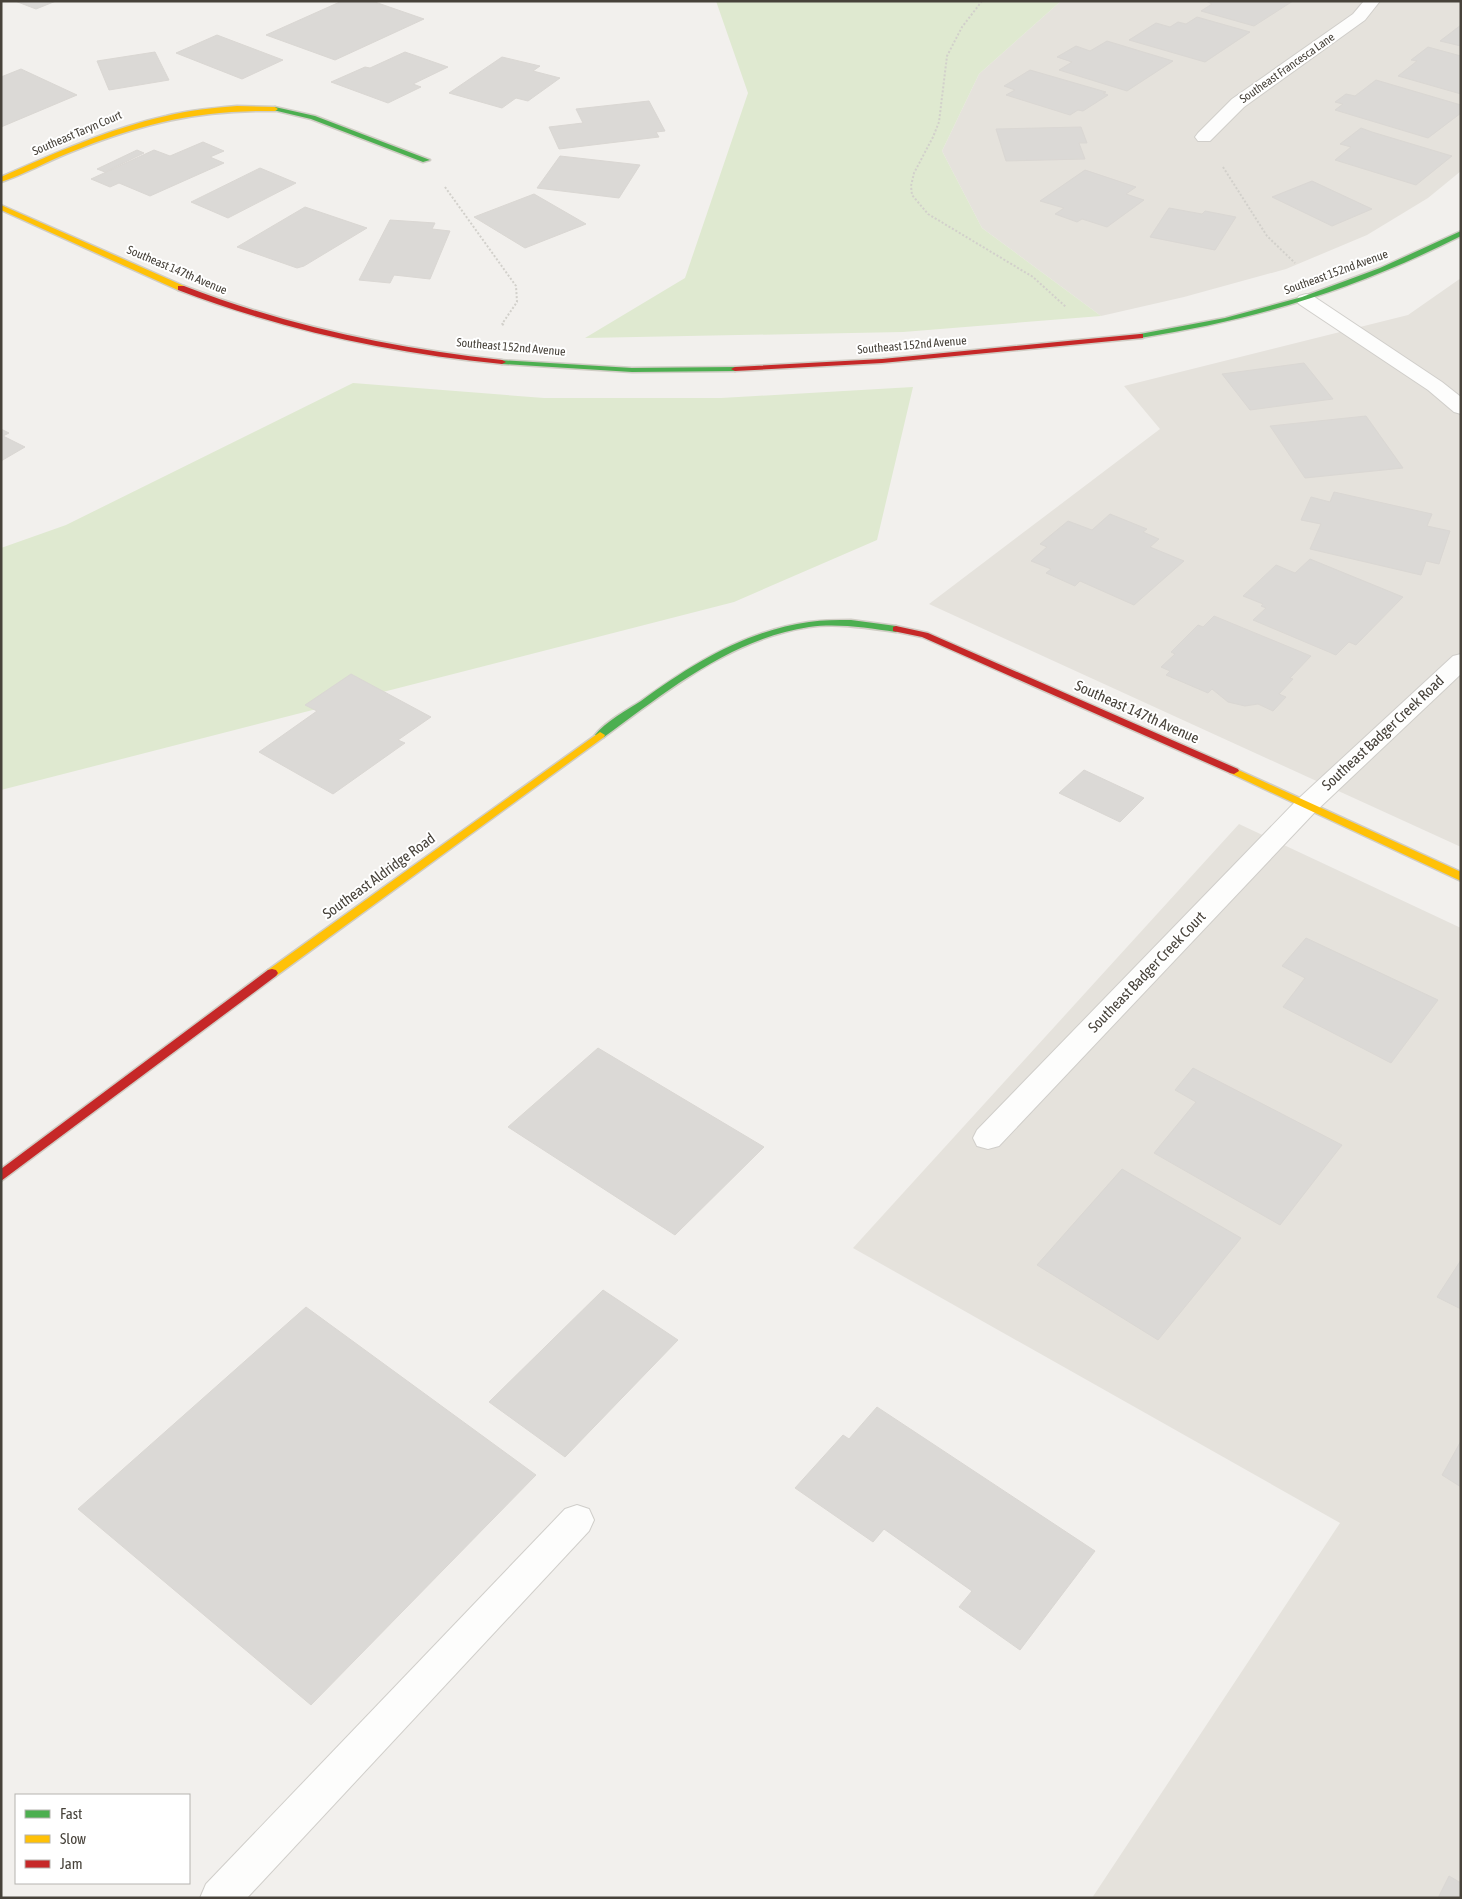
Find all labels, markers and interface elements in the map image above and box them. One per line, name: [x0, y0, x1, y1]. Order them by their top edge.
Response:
street label: Southeast Francesca Lane: [1237, 30, 1337, 106]
street label: Southeast Taryn Court: [30, 108, 124, 158]
street label: Southeast 147th Avenue: [125, 243, 229, 297]
street label: Southeast 152nd Avenue: [1282, 247, 1390, 297]
street label: Southeast 152nd Avenue: [857, 333, 967, 357]
street label: Southeast 152nd Avenue: [456, 335, 566, 359]
street label: Southeast Badger Creek Road: [1318, 672, 1447, 794]
street label: Southeast 147th Avenue: [1073, 677, 1202, 747]
street label: Southeast Aldridge Road: [319, 829, 438, 922]
street label: Southeast Badger Creek Court: [1085, 908, 1209, 1036]
legend: [15, 1794, 190, 1884]
text: Fast: [60, 1805, 82, 1822]
text: Slow: [60, 1830, 86, 1847]
text: Jam: [60, 1855, 83, 1872]

